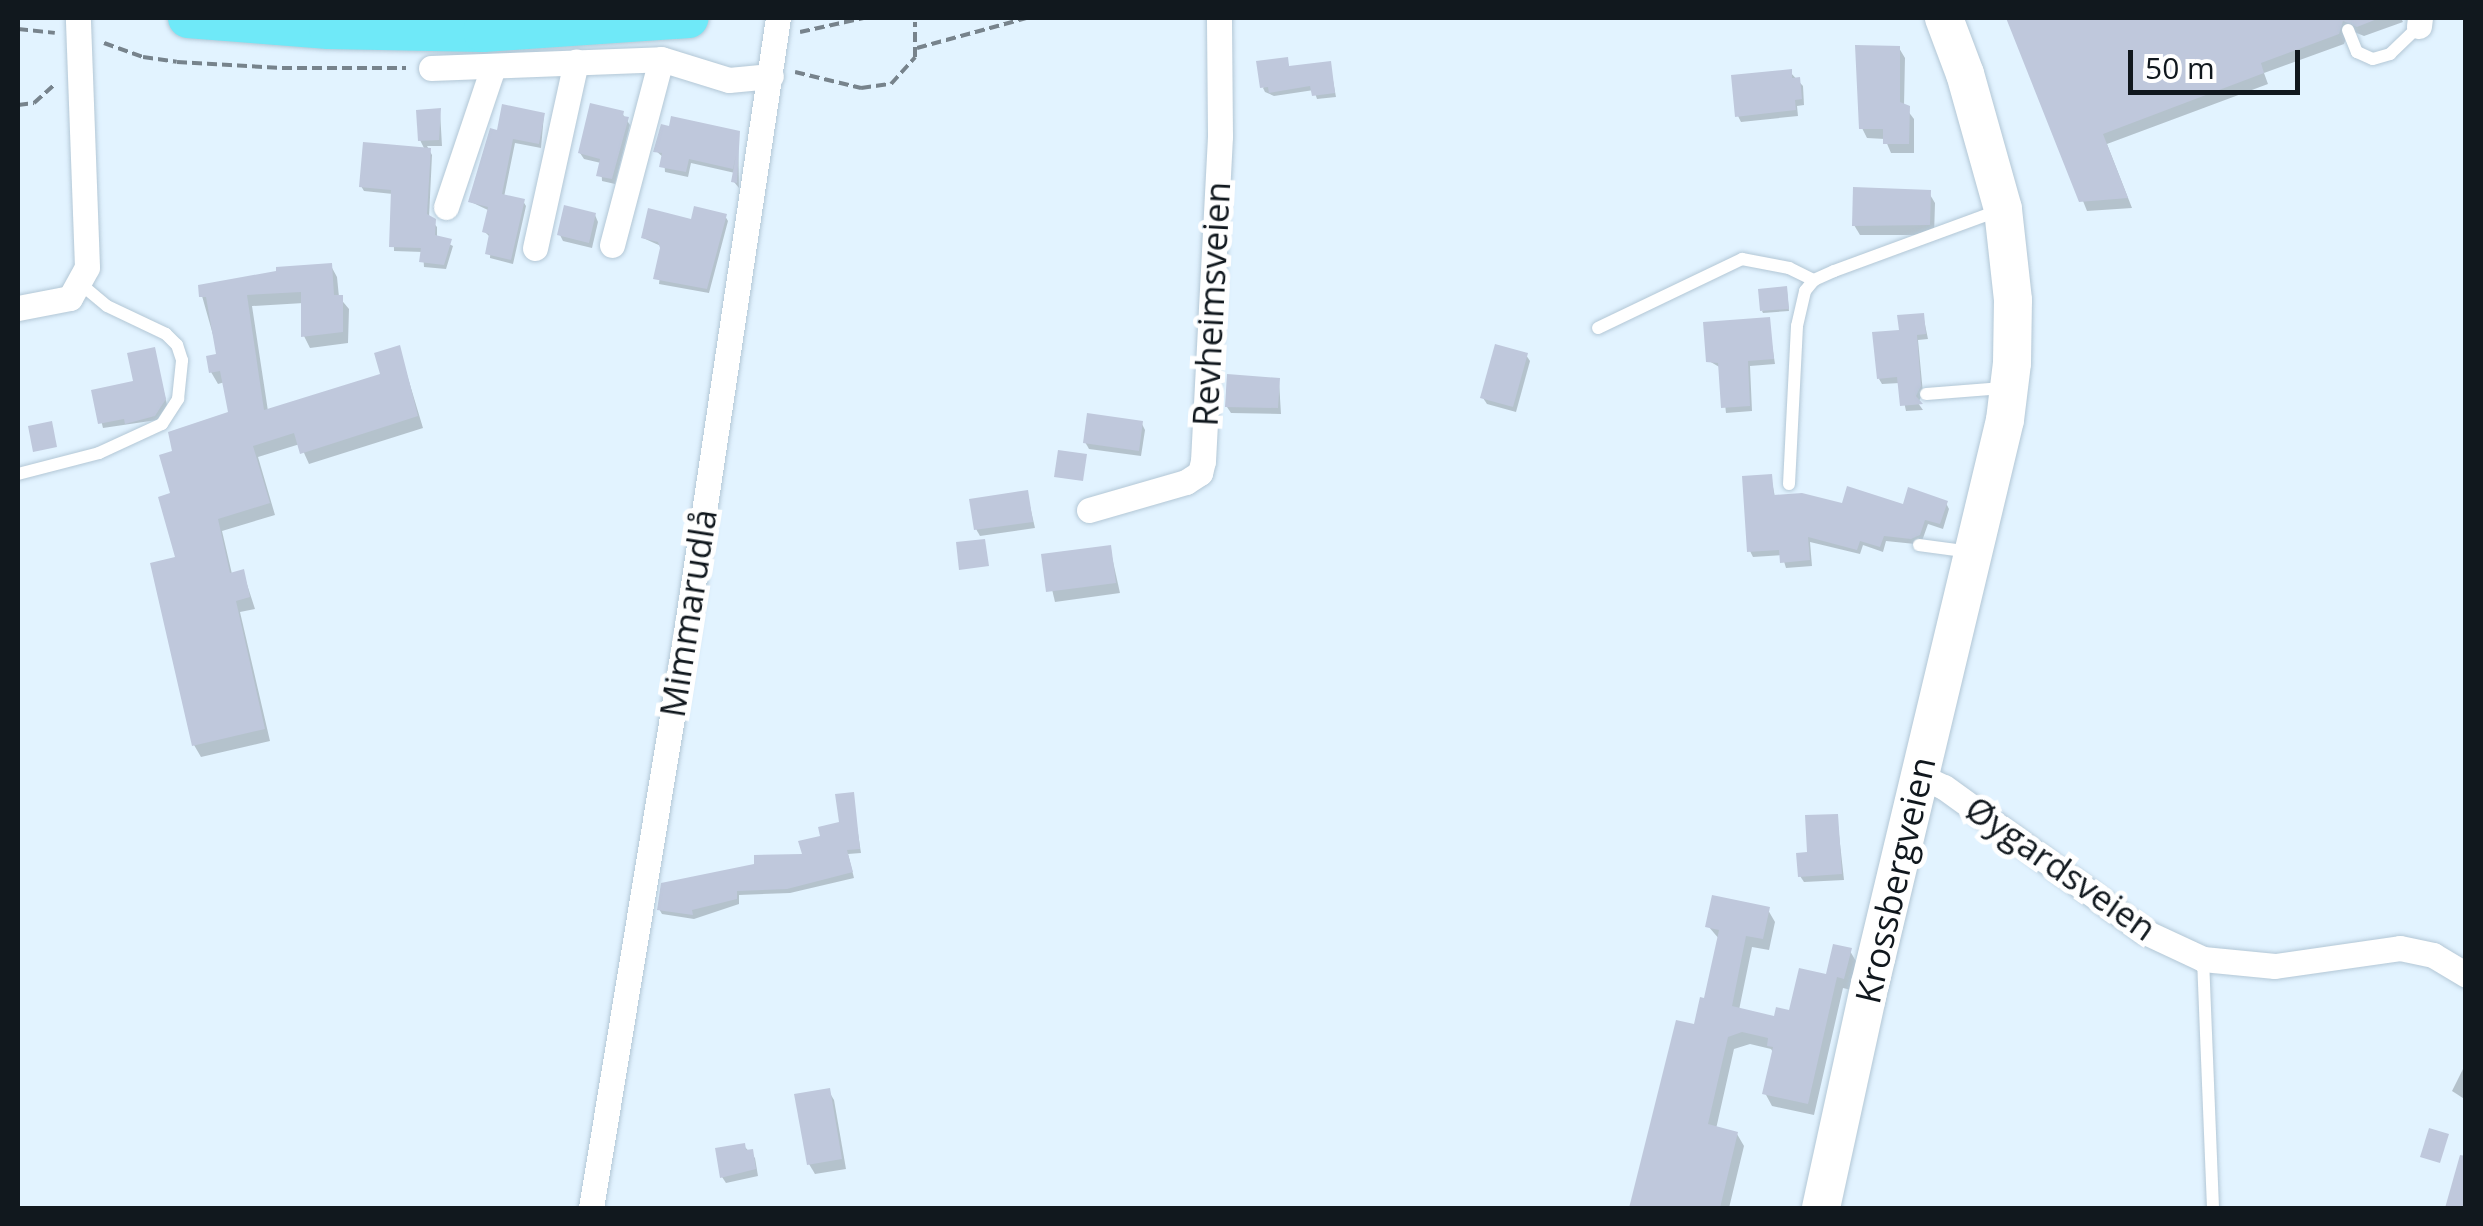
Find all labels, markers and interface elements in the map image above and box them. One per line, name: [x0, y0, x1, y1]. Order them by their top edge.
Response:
scale bar: [2133, 30, 2306, 92]
text: 50 m: [2145, 47, 2215, 88]
street label: Revheimsveien: [1184, 181, 1238, 427]
street label: Mimmarudlå: [651, 506, 725, 720]
street label: Krossbergveien: [1846, 753, 1944, 1007]
street label: Øygardsveien: [1958, 787, 2164, 949]

